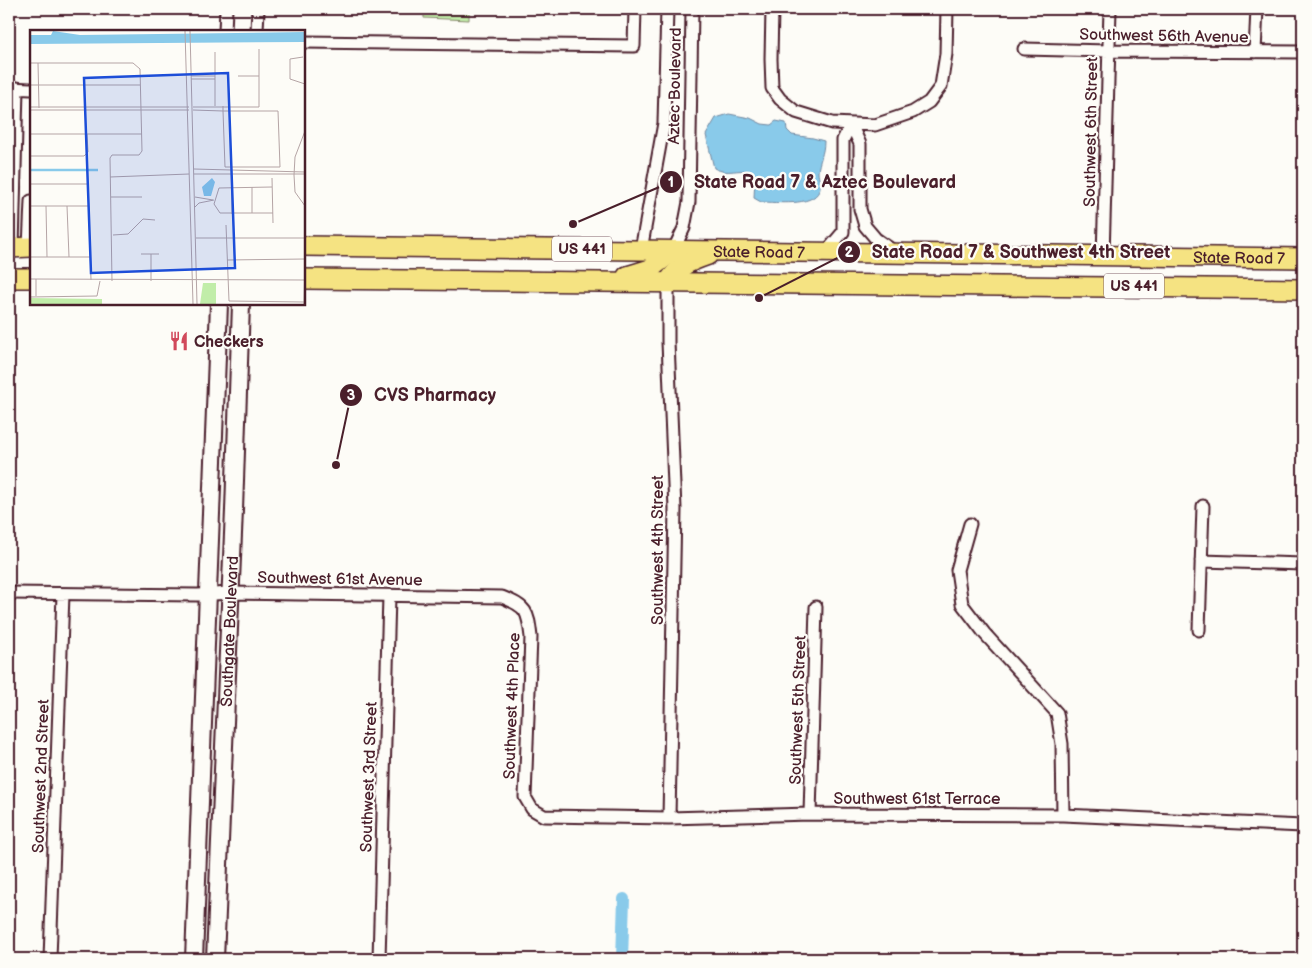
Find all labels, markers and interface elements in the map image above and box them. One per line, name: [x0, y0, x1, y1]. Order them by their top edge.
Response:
street label: Southwest 56th Avenue: [1079, 26, 1249, 47]
street label: Aztec Boulevard: [665, 27, 686, 145]
inset map: [30, 30, 305, 305]
street label: Southwest 6th Street: [1081, 57, 1102, 207]
callout: State Road 7 & Aztec Boulevard: [659, 165, 966, 198]
text: State Road 7 & Aztec Boulevard: [694, 172, 956, 193]
text: 1: [668, 173, 674, 192]
callout: State Road 7 & Southwest 4th Street: [837, 235, 1180, 268]
road number: US 441: [552, 236, 612, 262]
text: State Road 7 & Southwest 4th Street: [872, 242, 1170, 263]
street label: State Road 7: [713, 243, 805, 263]
text: 2: [845, 243, 854, 262]
street label: State Road 7: [1193, 249, 1285, 269]
road number: US 441: [1104, 274, 1164, 298]
restaurant icon: Checkers: [168, 330, 190, 352]
place label: Checkers: [194, 333, 264, 352]
callout: CVS Pharmacy: [339, 379, 506, 412]
text: CVS Pharmacy: [374, 385, 497, 406]
text: 3: [347, 386, 356, 405]
street label: Southwest 4th Street: [649, 475, 668, 625]
street label: Southgate Boulevard: [218, 556, 243, 707]
street label: Southwest 61st Avenue: [257, 569, 423, 590]
street label: Southwest 4th Place: [500, 632, 525, 780]
street label: Southwest 5th Street: [786, 635, 811, 785]
street label: Southwest 2nd Street: [29, 699, 54, 853]
street label: Southwest 3rd Street: [357, 701, 382, 853]
street label: Southwest 61st Terrace: [834, 790, 1001, 809]

